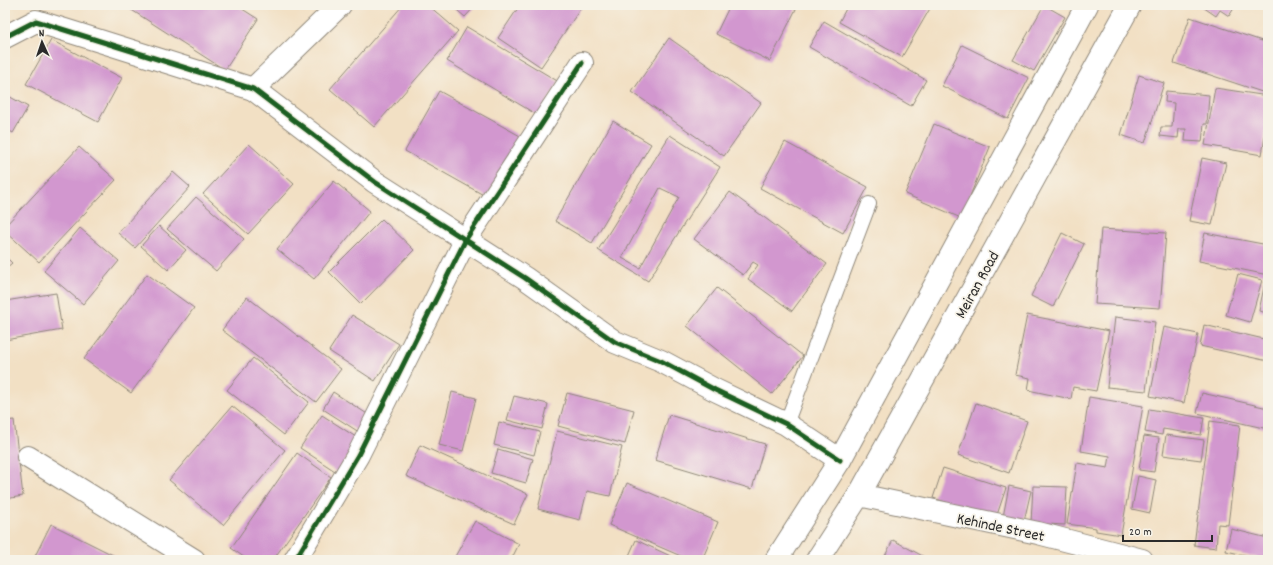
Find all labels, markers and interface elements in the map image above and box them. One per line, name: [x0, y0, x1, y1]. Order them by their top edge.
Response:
north arrow: [22, 22, 62, 62]
text: N: [38, 26, 45, 42]
street label: Meiran Road: [950, 247, 1006, 323]
street label: Kehinde Street: [954, 508, 1047, 549]
scale bar: [1123, 517, 1212, 543]
text: 20 m: [1129, 524, 1152, 541]

